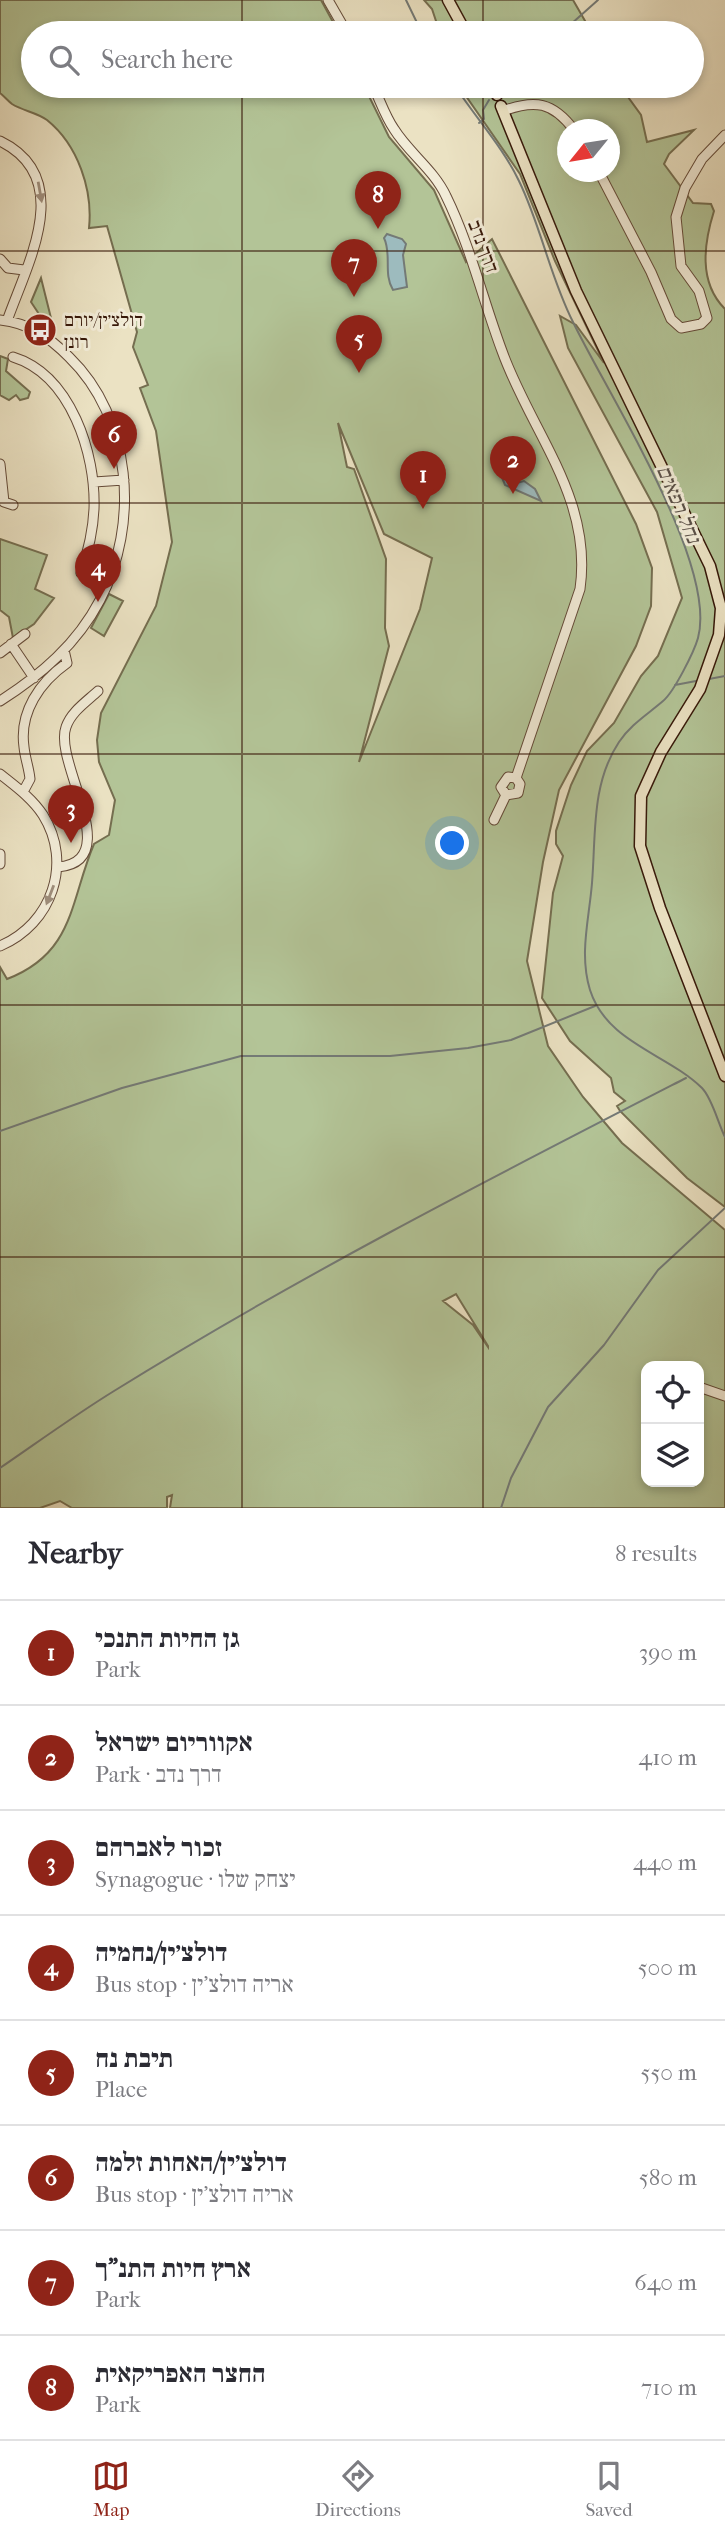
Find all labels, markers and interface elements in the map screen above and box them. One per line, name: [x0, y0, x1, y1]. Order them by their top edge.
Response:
search box: [21, 21, 704, 98]
icon: search: [45, 41, 83, 79]
text: Search here: [101, 44, 233, 75]
north arrow: [557, 119, 620, 182]
pin: 8: [355, 171, 401, 229]
one-way arrow: [35, 181, 46, 203]
street label: דרך נדב: [463, 217, 503, 276]
pin: 7: [331, 239, 377, 297]
place label: דולצ׳ין/יורם רונן: [64, 309, 143, 353]
bus stop icon: דולצ׳ין/יורם רונן: [21, 311, 59, 349]
pin: 5: [336, 315, 382, 373]
pin: 6: [91, 411, 137, 469]
pin: 2: [490, 436, 536, 494]
pin: 1: [400, 451, 446, 509]
water label: נחל רפאים: [652, 462, 707, 548]
pin: 4: [75, 544, 121, 602]
pin: 3: [48, 785, 94, 843]
your location: [435, 826, 469, 860]
one-way arrow: [44, 884, 55, 905]
map controls: [641, 1361, 704, 1487]
button: locate: [641, 1361, 704, 1424]
button: layers: [641, 1424, 704, 1487]
text: Nearby: [28, 1536, 123, 1571]
text: 8 results: [615, 1540, 697, 1567]
text: גן החיות התנכי: [95, 1623, 240, 1654]
text: 1: [47, 1639, 55, 1666]
text: 390 m: [639, 1639, 697, 1666]
text: Park: [95, 1656, 141, 1683]
text: אקווריום ישראל: [95, 1727, 253, 1758]
text: 2: [45, 1744, 57, 1771]
text: 410 m: [639, 1744, 697, 1771]
text: Park · דרך נדב: [95, 1761, 222, 1788]
text: זכור לאברהם: [95, 1832, 222, 1863]
text: 3: [46, 1849, 56, 1876]
text: 440 m: [633, 1849, 697, 1876]
text: Synagogue · יצחק שלו: [95, 1866, 296, 1893]
text: דולצ׳ין/נחמיה: [95, 1937, 227, 1968]
text: 4: [44, 1954, 58, 1981]
text: 500 m: [638, 1954, 697, 1981]
text: Bus stop · אריה דולצ'ין: [95, 1971, 294, 1998]
text: תיבת נח: [95, 2043, 173, 2074]
text: 5: [46, 2059, 56, 2086]
text: 550 m: [641, 2059, 697, 2086]
text: Place: [95, 2076, 147, 2103]
text: דולצ׳ין/האחות זלמה: [95, 2147, 287, 2178]
text: 6: [45, 2164, 57, 2191]
text: 580 m: [639, 2164, 697, 2191]
text: Bus stop · אריה דולצ'ין: [95, 2181, 294, 2208]
text: ארץ חיות התנ"ך: [95, 2253, 251, 2284]
text: 7: [45, 2269, 57, 2296]
text: 640 m: [634, 2269, 697, 2296]
text: Park: [95, 2286, 141, 2313]
text: החצר האפריקאית: [95, 2358, 266, 2389]
text: 8: [45, 2374, 57, 2401]
text: 710 m: [641, 2374, 697, 2401]
text: Park: [95, 2391, 141, 2418]
tab: Map: [92, 2457, 130, 2521]
tab: Directions: [315, 2457, 401, 2521]
tab: Saved: [585, 2457, 633, 2521]

